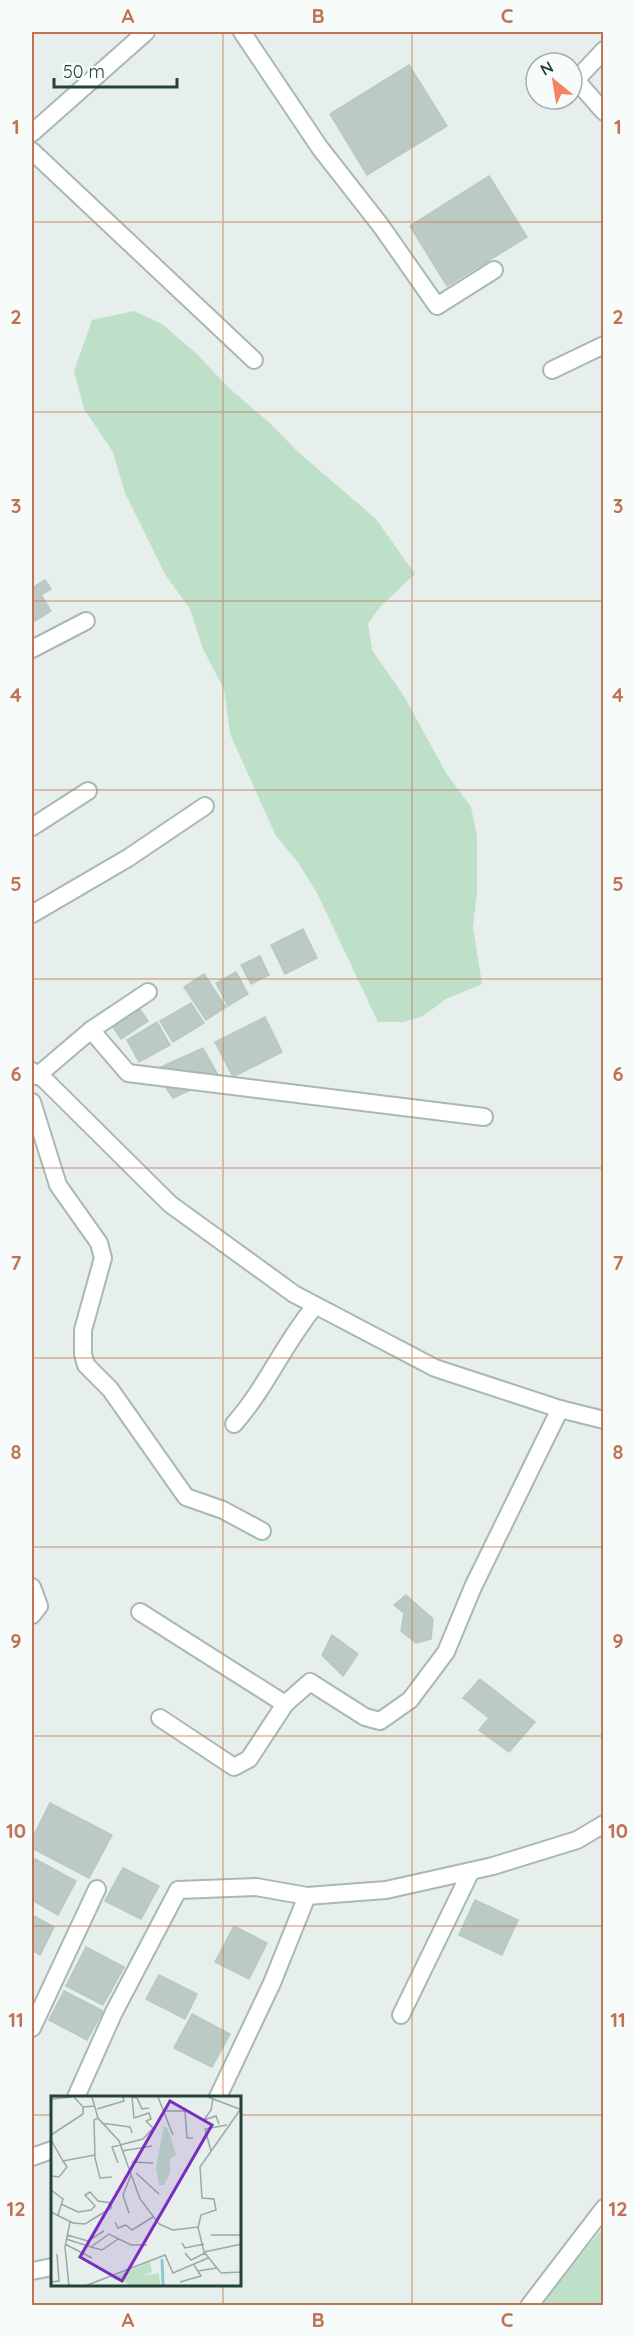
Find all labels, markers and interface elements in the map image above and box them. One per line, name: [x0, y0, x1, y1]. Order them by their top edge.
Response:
text: A: [122, 3, 135, 28]
text: B: [311, 3, 325, 28]
text: C: [501, 3, 514, 28]
scale bar: [54, 51, 177, 89]
north arrow: [524, 51, 584, 111]
text: N: [536, 56, 557, 80]
text: 50 m: [63, 60, 105, 83]
text: 1: [12, 114, 20, 139]
text: 1: [614, 114, 622, 139]
text: 2: [10, 304, 22, 329]
text: 2: [612, 304, 624, 329]
text: 3: [11, 493, 21, 518]
text: 3: [613, 493, 623, 518]
text: 4: [10, 682, 22, 707]
text: 4: [612, 682, 624, 707]
text: 5: [10, 871, 22, 896]
text: 5: [612, 871, 624, 896]
text: 6: [10, 1061, 22, 1086]
text: 6: [612, 1061, 624, 1086]
text: 7: [11, 1250, 22, 1275]
text: 7: [613, 1250, 624, 1275]
text: 8: [11, 1439, 22, 1464]
text: 8: [613, 1439, 624, 1464]
text: 9: [10, 1628, 22, 1653]
text: 9: [612, 1628, 624, 1653]
text: 10: [6, 1818, 26, 1843]
text: 10: [608, 1818, 628, 1843]
text: 11: [8, 2007, 24, 2032]
text: 11: [610, 2007, 626, 2032]
inset map: [51, 2096, 242, 2286]
text: 12: [6, 2196, 26, 2221]
text: 12: [608, 2196, 628, 2221]
text: A: [122, 2307, 135, 2332]
text: B: [311, 2307, 325, 2332]
text: C: [501, 2307, 514, 2332]

